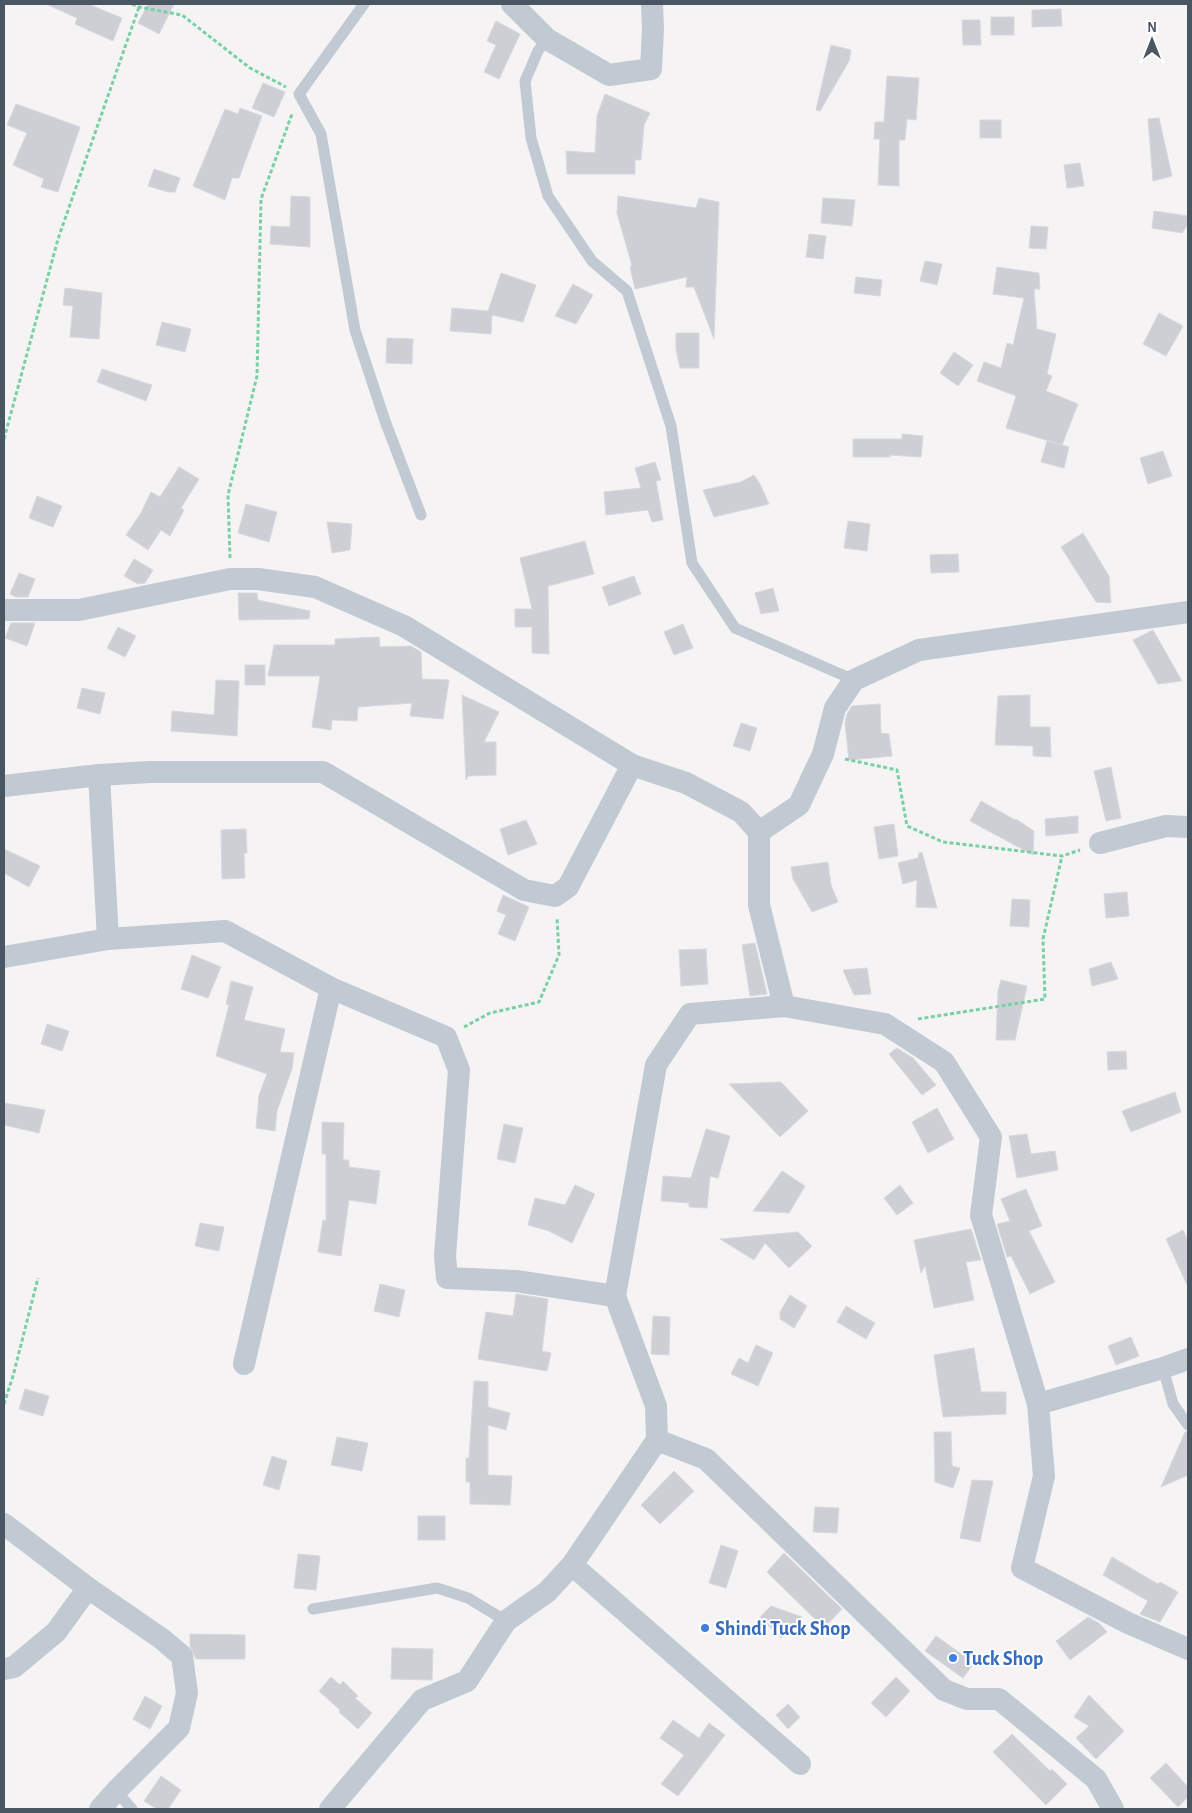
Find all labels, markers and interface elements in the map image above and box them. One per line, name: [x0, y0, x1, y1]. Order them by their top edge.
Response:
north arrow: [1127, 15, 1177, 65]
text: N: [1147, 21, 1157, 35]
place label: Shindi Tuck Shop: [715, 1619, 851, 1639]
marker: Shindi Tuck Shop: [699, 1622, 711, 1634]
place label: Tuck Shop: [963, 1649, 1043, 1669]
marker: Tuck Shop: [947, 1652, 959, 1664]

